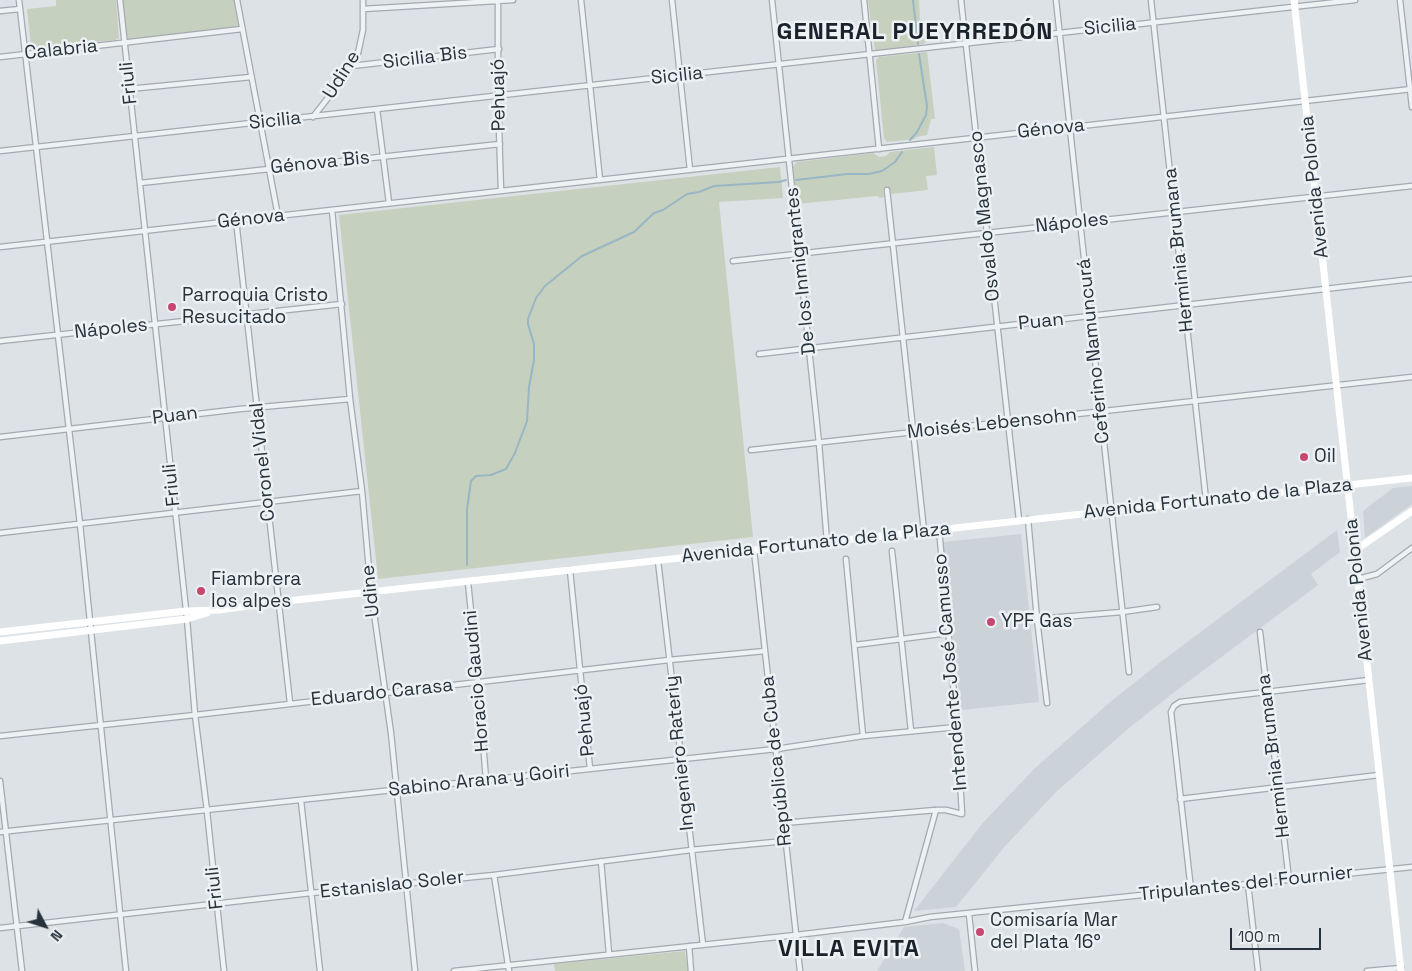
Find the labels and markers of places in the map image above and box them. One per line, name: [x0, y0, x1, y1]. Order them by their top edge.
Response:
place label: Parroquia Cristo Resucitado: [182, 285, 328, 329]
marker: Parroquia Cristo Resucitado: [166, 301, 178, 313]
place label: Oil: [1314, 446, 1336, 468]
marker: Oil: [1298, 451, 1310, 463]
place label: Fiambrera los alpes: [211, 569, 301, 613]
marker: Fiambrera los alpes: [195, 585, 207, 597]
place label: YPF Gas: [1001, 611, 1073, 633]
marker: YPF Gas: [985, 616, 997, 628]
place label: Comisaría Mar del Plata 16°: [990, 910, 1118, 954]
marker: Comisaría Mar del Plata 16°: [974, 926, 986, 938]

